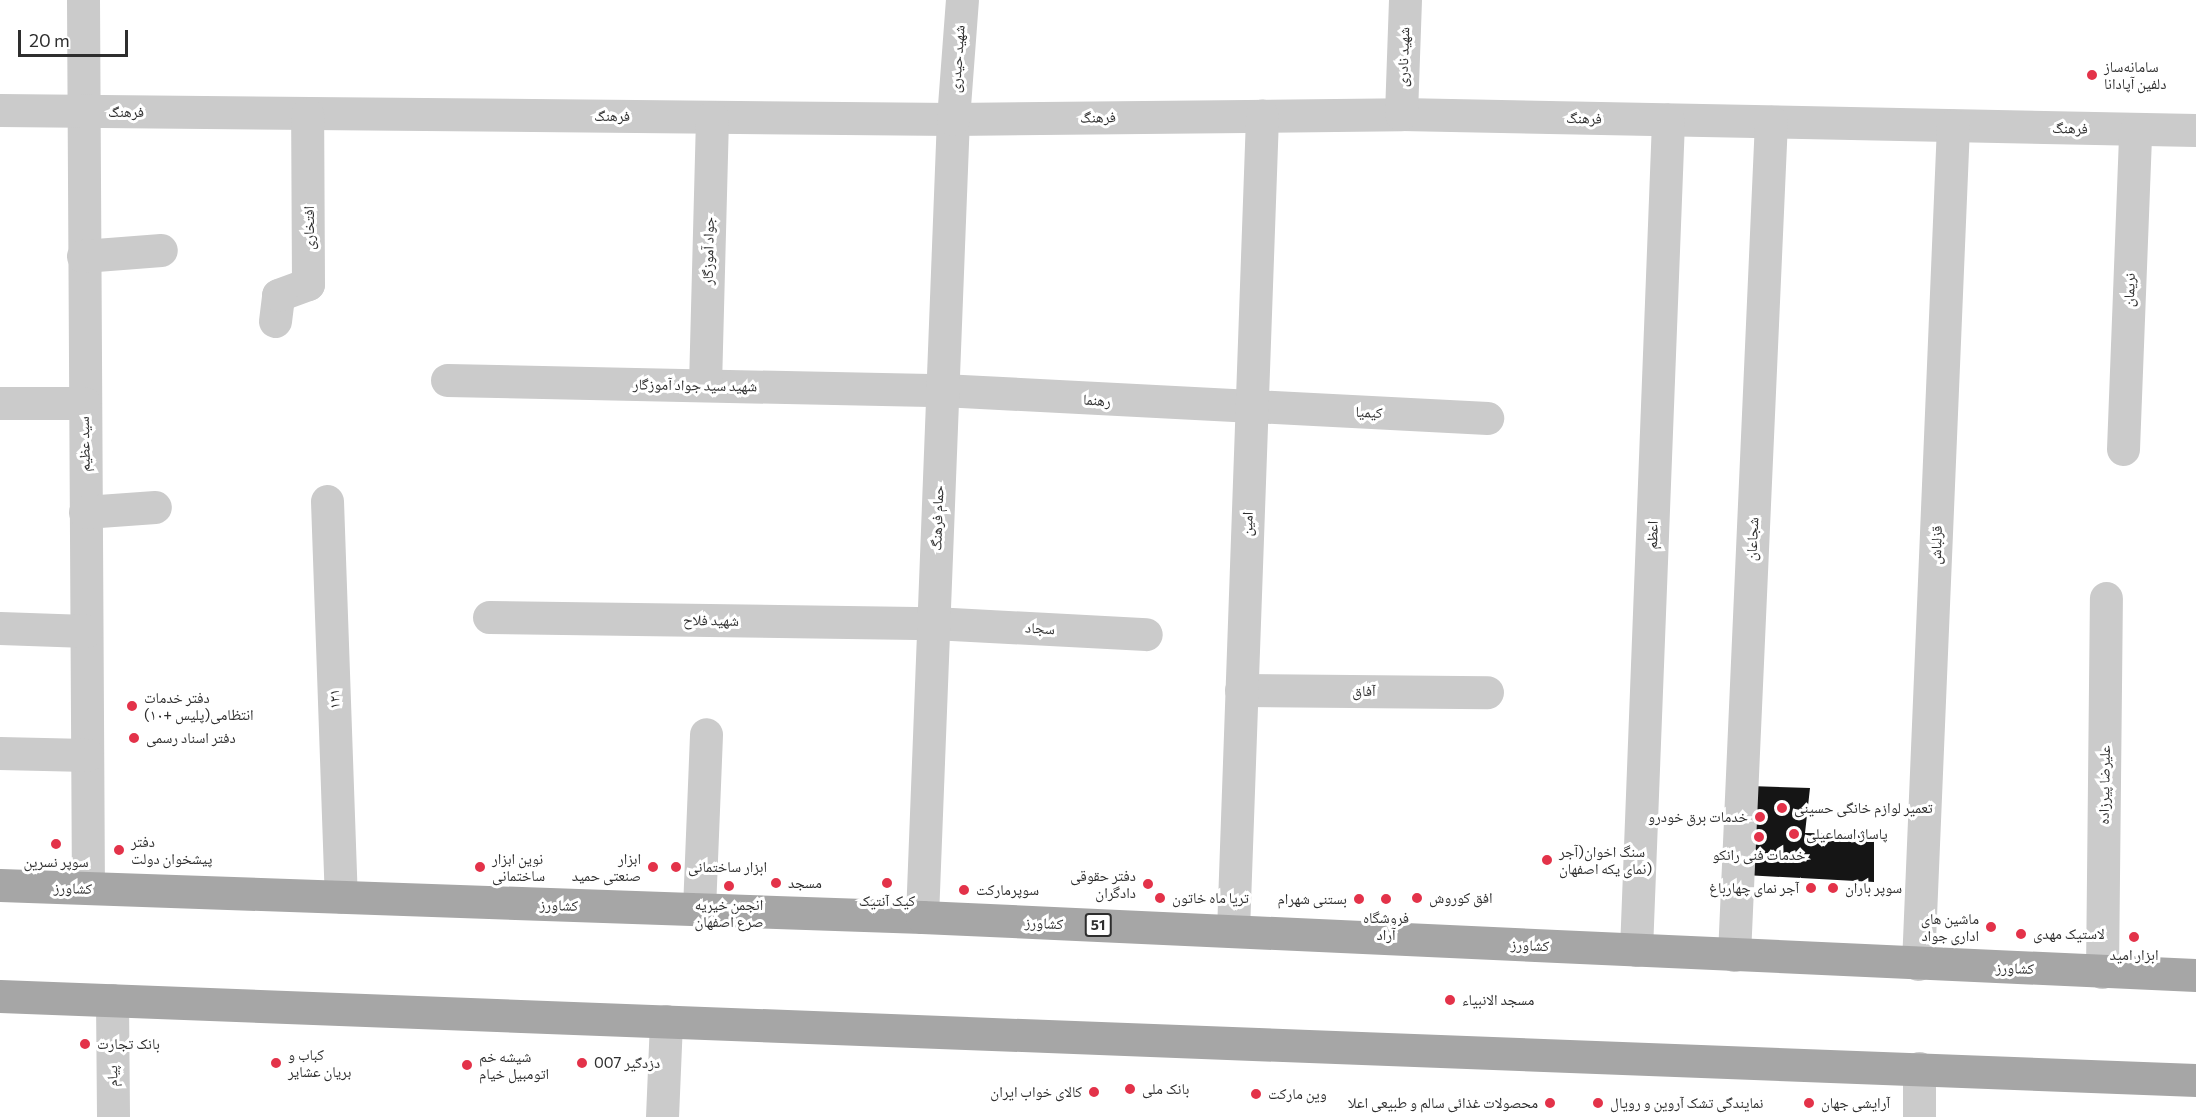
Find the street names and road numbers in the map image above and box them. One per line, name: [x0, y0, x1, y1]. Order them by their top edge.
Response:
street label: شهید حیدری: [946, 24, 968, 94]
street label: شهید نادری: [1393, 27, 1413, 87]
street label: فرهنگ: [108, 103, 144, 121]
street label: فرهنگ: [594, 107, 630, 125]
street label: فرهنگ: [1080, 108, 1116, 126]
street label: فرهنگ: [1566, 109, 1602, 127]
street label: فرهنگ: [2052, 119, 2088, 137]
street label: افتخاری: [300, 206, 318, 250]
street label: جواد آموزگار: [698, 217, 718, 285]
street label: نریمان: [2119, 273, 2139, 307]
street label: شهید سید جواد آموزگار: [633, 375, 757, 395]
street label: رهنما: [1083, 390, 1111, 410]
street label: کیمیا: [1355, 402, 1383, 422]
street label: سید عظیم: [75, 416, 93, 472]
street label: حمام فرهنگ: [927, 485, 947, 551]
street label: امین: [1238, 511, 1256, 537]
street label: شجاعان: [1742, 517, 1762, 561]
street label: اعظم: [1643, 520, 1661, 550]
street label: قزلباش: [1926, 525, 1946, 565]
street label: شهید فلاح: [683, 611, 739, 629]
street label: سجاد: [1025, 618, 1055, 638]
street label: آفاق: [1352, 682, 1376, 700]
street label: ۱۲۱: [325, 689, 343, 709]
street label: علیرضا پیرزاده: [2094, 745, 2114, 825]
street label: کشاورز: [53, 878, 93, 898]
street label: کشاورز: [539, 895, 579, 915]
street label: کشاورز: [1024, 913, 1064, 933]
road number: 51: [1084, 914, 1112, 936]
street label: کشاورز: [1510, 935, 1550, 955]
street label: کشاورز: [1995, 958, 2035, 978]
street label: پیام: [103, 1065, 121, 1087]

